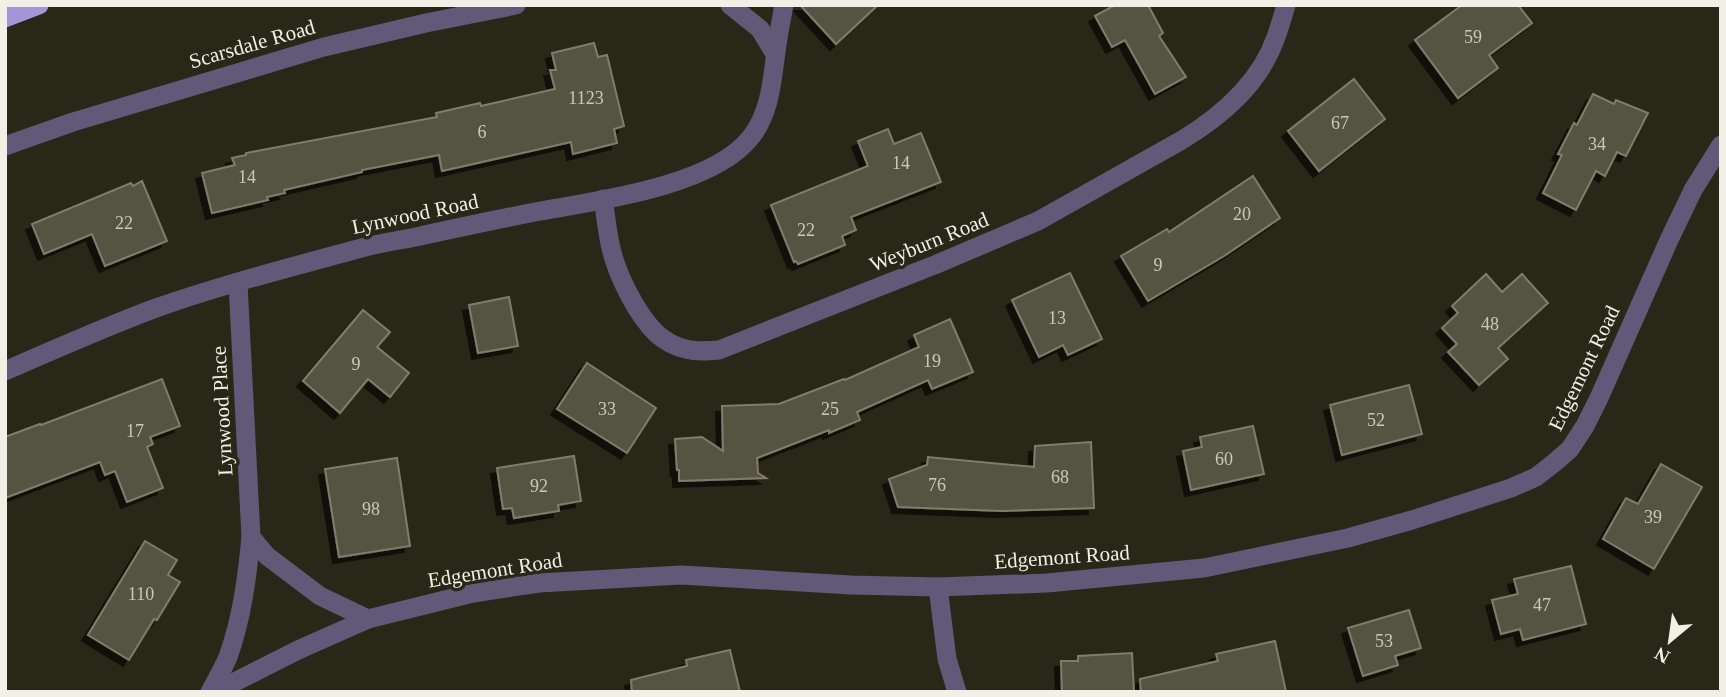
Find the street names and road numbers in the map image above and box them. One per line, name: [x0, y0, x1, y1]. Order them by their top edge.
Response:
street label: Scarsdale Road: [186, 14, 318, 73]
street label: Lynwood Road: [349, 189, 481, 239]
street label: Weyburn Road: [866, 207, 992, 277]
street label: Edgemont Road: [1543, 301, 1625, 434]
street label: Lynwood Place: [207, 345, 237, 477]
street label: Edgemont Road: [993, 540, 1131, 574]
street label: Edgemont Road: [426, 547, 564, 592]

